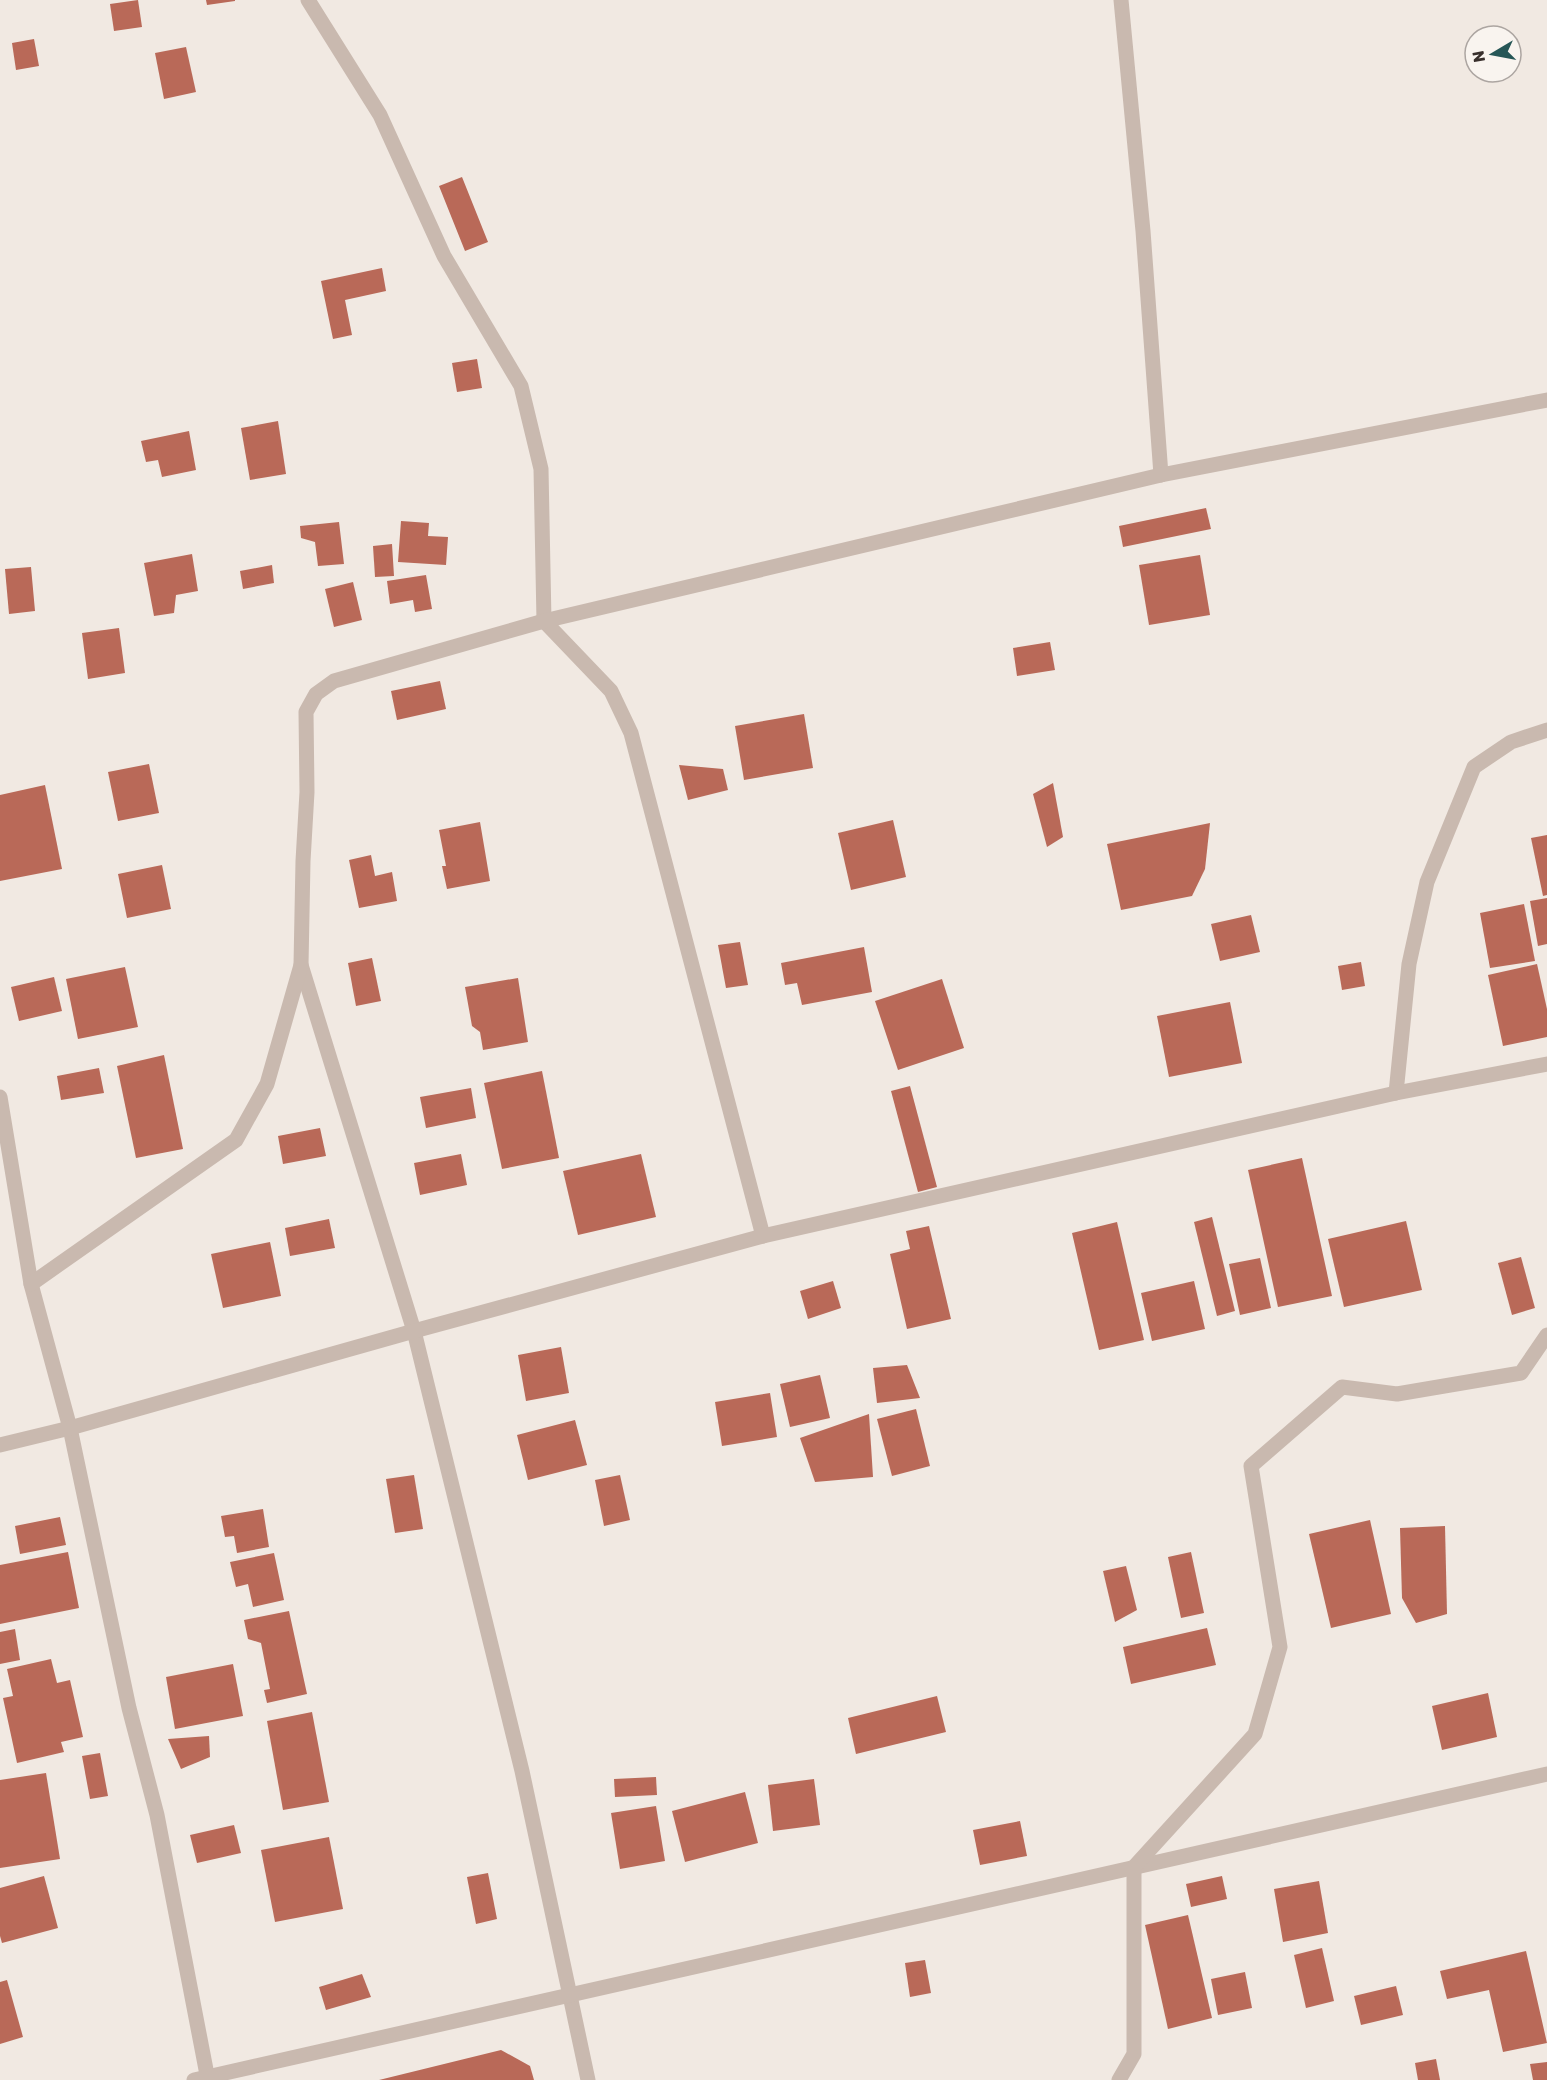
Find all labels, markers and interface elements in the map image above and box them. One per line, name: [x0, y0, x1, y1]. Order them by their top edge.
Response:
north arrow: [1463, 24, 1523, 84]
text: N: [1468, 49, 1489, 64]

